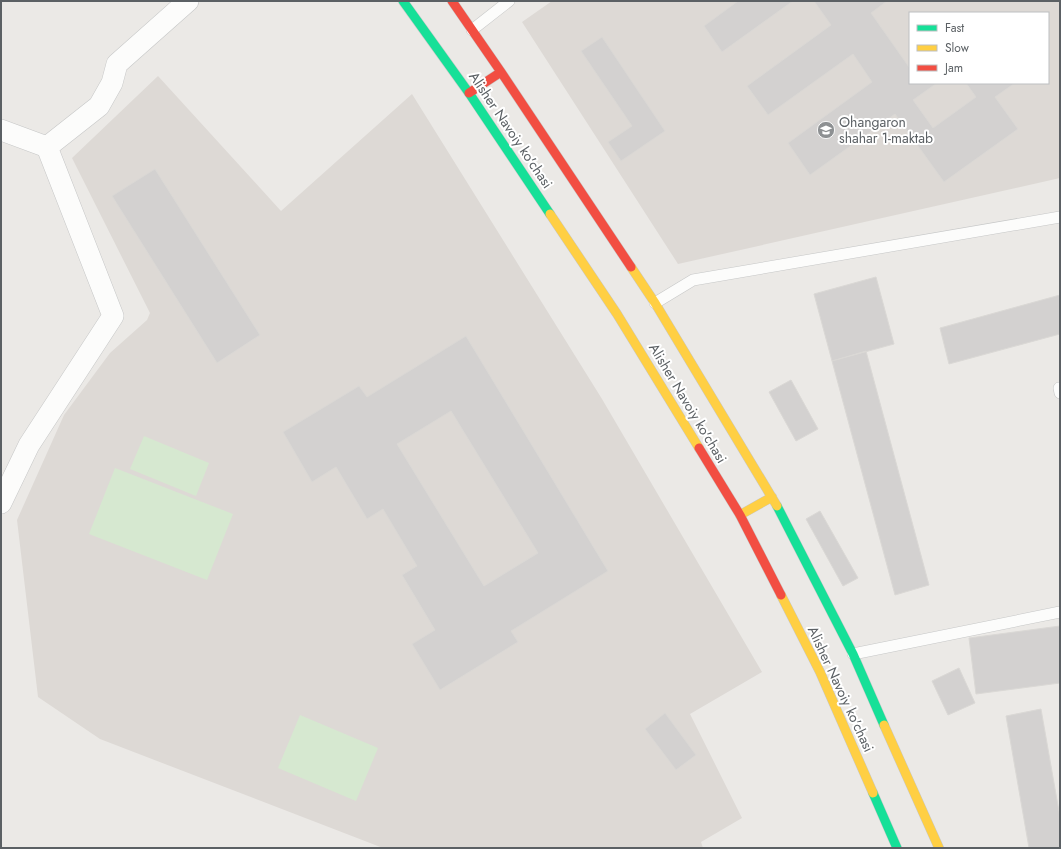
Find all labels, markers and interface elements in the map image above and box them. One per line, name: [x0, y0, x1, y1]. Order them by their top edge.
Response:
legend: [909, 12, 1049, 84]
text: Fast: [945, 19, 964, 37]
text: Slow: [945, 39, 970, 57]
text: Jam: [943, 59, 963, 77]
street label: Alisher Navoiy ko'chasi: [464, 68, 558, 192]
place label: Ohangaron shahar 1-maktab: [839, 112, 933, 148]
school or university icon: Ohangaron shahar 1-maktab: [816, 120, 836, 140]
street label: Alisher Navoiy ko'chasi: [644, 339, 732, 467]
street label: Alisher Navoiy ko'chasi: [803, 623, 879, 755]

